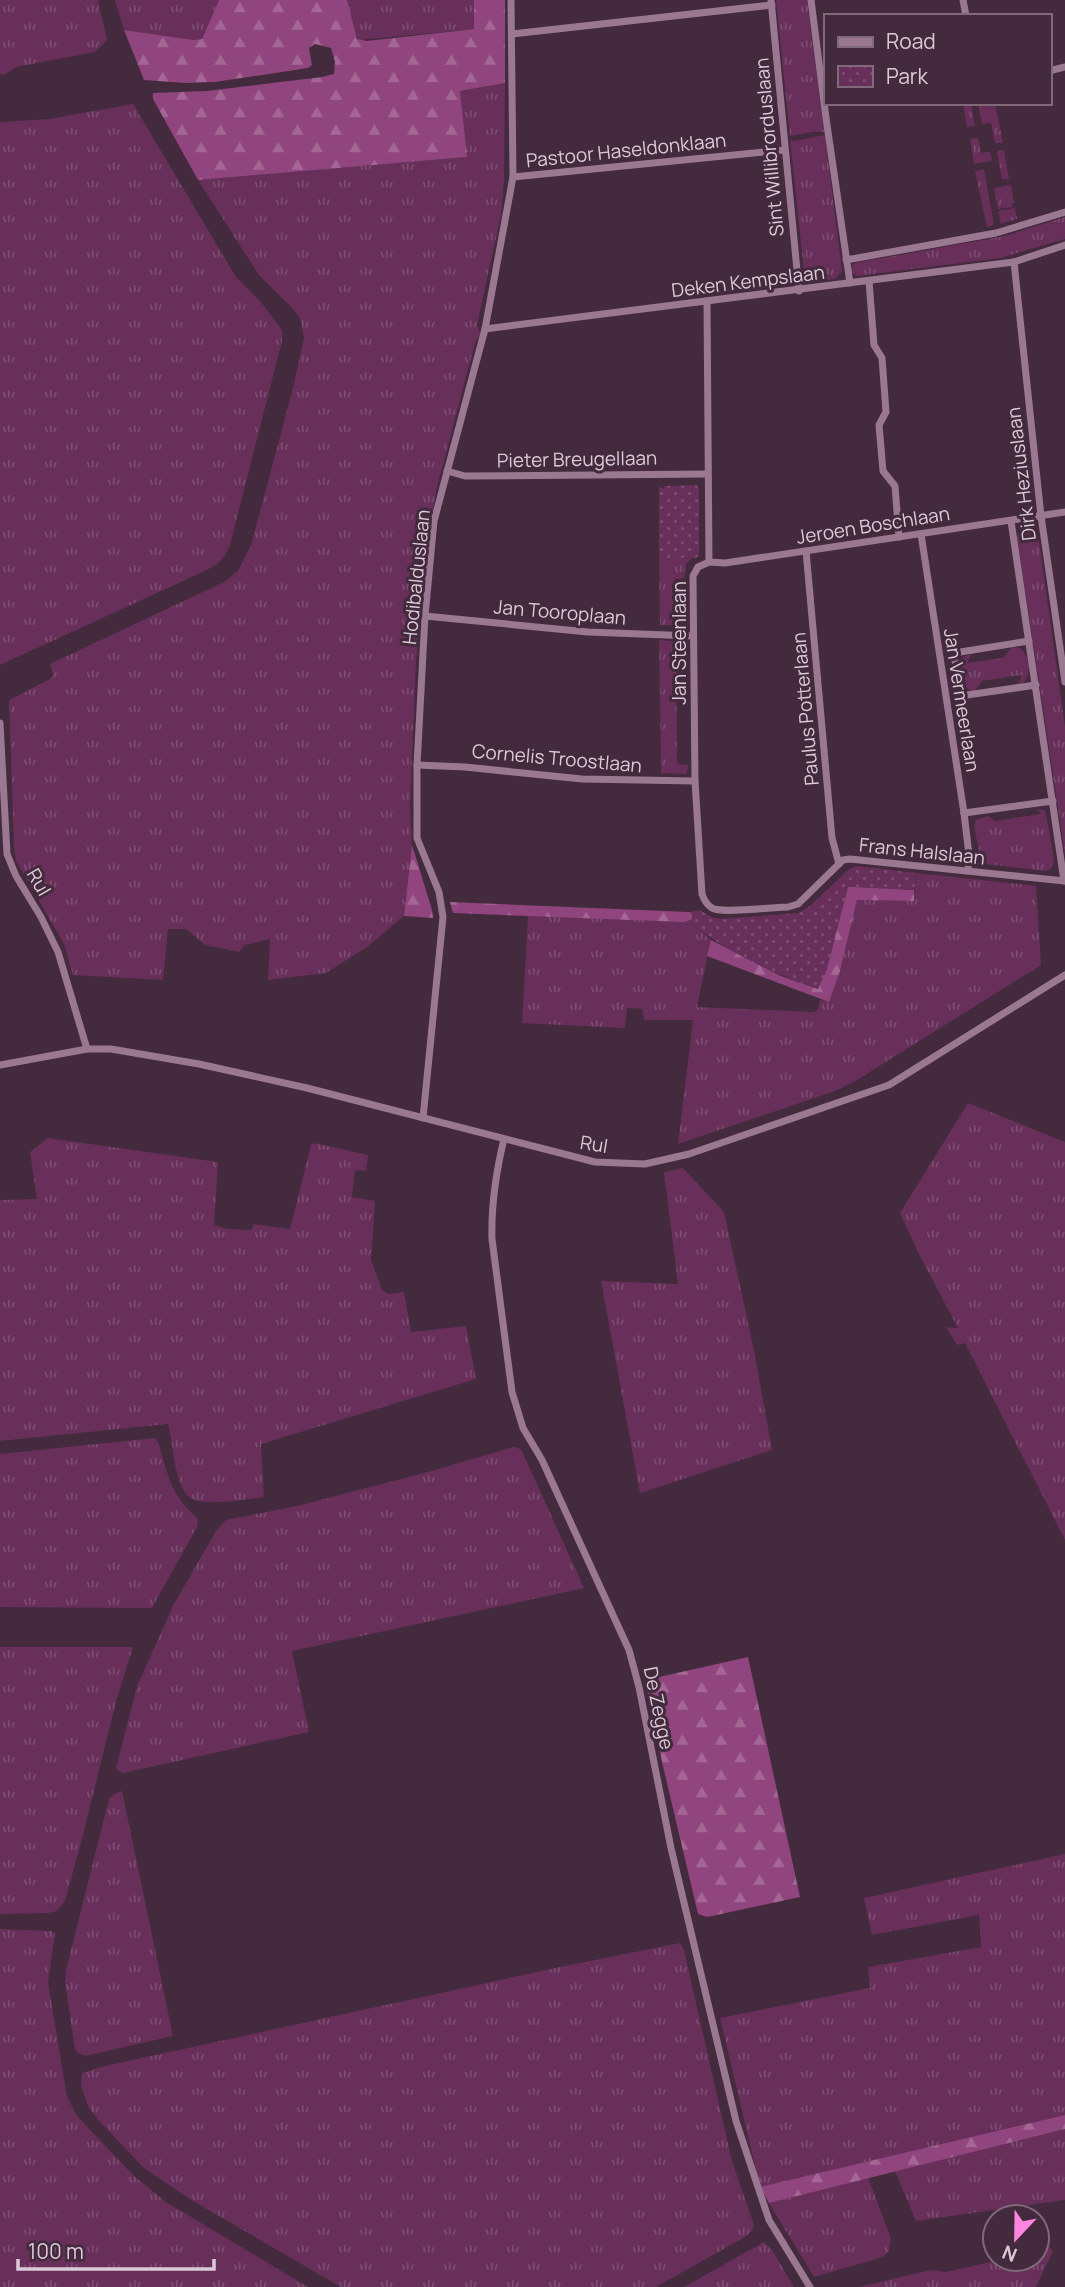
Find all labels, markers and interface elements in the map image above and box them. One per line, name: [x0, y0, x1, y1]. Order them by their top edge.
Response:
legend: [824, 14, 1051, 105]
text: Road: [886, 27, 936, 55]
street label: Sint Willibrorduslaan: [748, 57, 790, 237]
text: Park: [886, 62, 928, 90]
street label: Pastoor Haseldonklaan: [525, 127, 727, 173]
street label: Deken Kempslaan: [670, 259, 826, 303]
street label: Dirk Heziuslaan: [1000, 406, 1042, 542]
street label: Pieter Breugellaan: [497, 445, 657, 473]
street label: Jeroen Boschlaan: [794, 500, 952, 550]
street label: Hodibalduslaan: [396, 508, 436, 646]
street label: Jan Steenlaan: [666, 581, 692, 705]
street label: Jan Tooroplaan: [493, 593, 627, 631]
street label: Jan Vermeerlaan: [938, 627, 986, 773]
street label: Paulus Potterlaan: [785, 631, 825, 787]
street label: Cornelis Troostlaan: [471, 738, 643, 778]
street label: Frans Halslaan: [858, 831, 986, 871]
street label: Rul: [21, 864, 57, 900]
street label: Rul: [578, 1129, 610, 1159]
street label: De Zegge: [638, 1664, 680, 1752]
north arrow: [981, 2203, 1051, 2273]
scale bar: [18, 2228, 214, 2272]
text: 100 m: [28, 2237, 84, 2265]
text: N: [998, 2239, 1021, 2268]

